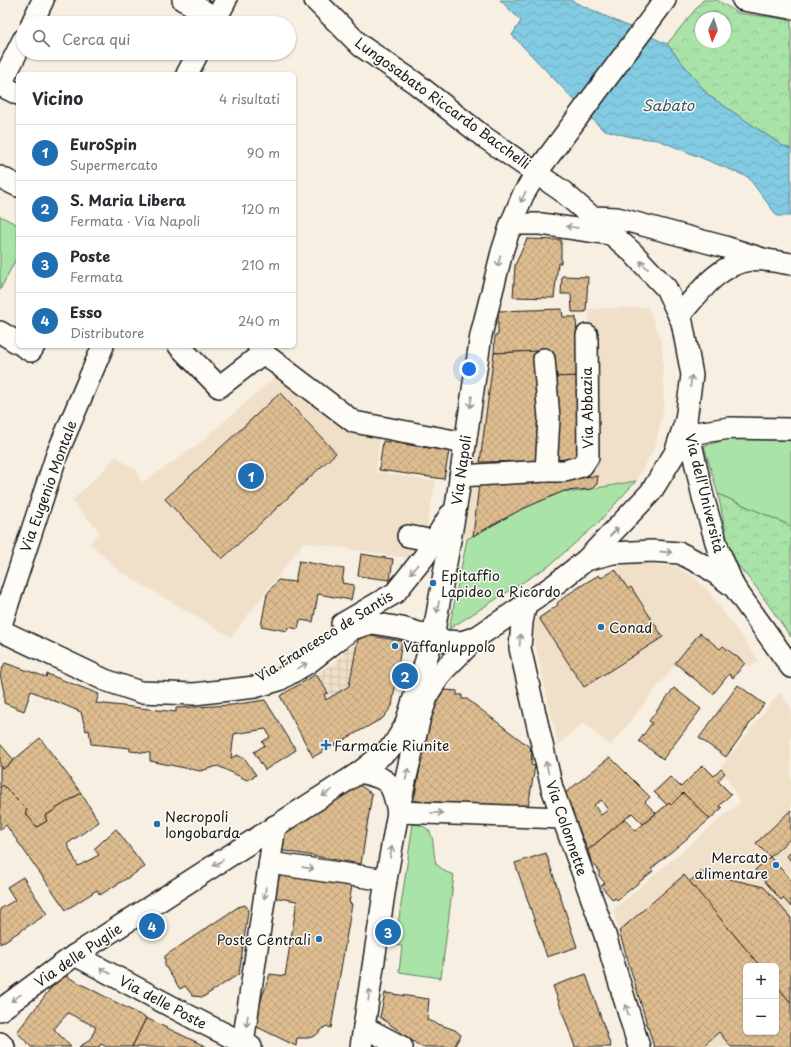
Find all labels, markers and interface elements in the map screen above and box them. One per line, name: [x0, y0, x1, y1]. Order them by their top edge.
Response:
north arrow: [695, 12, 731, 48]
search box: [16, 16, 296, 60]
icon: search: [30, 27, 52, 49]
text: Cerca qui: [62, 27, 130, 50]
street label: Lungosabato Riccardo Bacchelli: [351, 32, 535, 174]
text: Vicino: [32, 85, 83, 111]
text: 4 risultati: [219, 89, 280, 108]
water label: Sabato: [642, 93, 695, 116]
text: EuroSpin: [70, 132, 137, 155]
text: 1: [42, 143, 48, 162]
text: 90 m: [247, 143, 280, 162]
text: Supermercato: [70, 155, 158, 174]
text: S. Maria Libera: [70, 188, 186, 211]
one-way arrow: [519, 191, 526, 203]
text: 2: [40, 199, 50, 218]
text: 120 m: [241, 199, 280, 218]
text: Fermata · Via Napoli: [70, 211, 200, 230]
one-way arrow: [566, 223, 579, 231]
text: Poste: [70, 244, 110, 267]
one-way arrow: [495, 254, 502, 267]
text: 3: [41, 255, 49, 274]
text: 210 m: [241, 255, 280, 274]
one-way arrow: [639, 260, 649, 270]
text: Fermata: [70, 267, 123, 286]
text: Esso: [70, 300, 102, 323]
text: 4: [41, 311, 49, 330]
text: 240 m: [238, 311, 280, 330]
text: Distributore: [70, 323, 144, 342]
your location: [459, 359, 479, 379]
street label: Via Abbazia: [576, 367, 598, 449]
one-way arrow: [687, 375, 695, 388]
one-way arrow: [467, 395, 475, 408]
street label: Via Eugenio Montale: [14, 417, 82, 555]
street label: Via dell'Università: [680, 431, 730, 555]
street label: Via Napoli: [446, 433, 476, 506]
pin: 1: [238, 461, 264, 491]
one-way arrow: [609, 527, 619, 537]
one-way arrow: [659, 549, 672, 556]
one-way arrow: [410, 563, 418, 574]
place label: Epitaffio Lapideo a Ricordo: [441, 565, 561, 602]
marker: Epitaffio Lapideo a Ricordo: [428, 578, 438, 588]
street label: Via Francesco de Santis: [251, 585, 397, 687]
one-way arrow: [434, 600, 442, 613]
place label: Conad: [609, 617, 652, 638]
marker: Conad: [596, 622, 606, 632]
one-way arrow: [517, 634, 524, 647]
place label: Vaffanluppolo: [403, 636, 495, 657]
marker: Vaffanluppolo: [390, 641, 400, 651]
pin: 2: [392, 661, 418, 691]
one-way arrow: [296, 662, 308, 670]
place label: Farmacie Riunite: [334, 735, 449, 756]
marker: Farmacie Riunite: [321, 740, 331, 750]
one-way arrow: [543, 761, 550, 774]
one-way arrow: [404, 768, 411, 781]
street label: Via Colonnette: [541, 777, 593, 879]
one-way arrow: [322, 789, 333, 797]
place label: Necropoli longobarda: [165, 806, 240, 843]
one-way arrow: [430, 809, 443, 816]
marker: Necropoli longobarda: [152, 819, 162, 829]
one-way arrow: [387, 846, 395, 859]
place label: Mercato alimentare: [695, 847, 768, 884]
one-way arrow: [212, 859, 223, 867]
marker: Mercato alimentare: [771, 860, 781, 870]
one-way arrow: [301, 864, 314, 872]
one-way arrow: [261, 886, 269, 899]
pin: 4: [139, 911, 165, 941]
pin: 3: [375, 917, 401, 947]
street label: Via delle Puglie: [30, 918, 126, 992]
place label: Poste Centrali: [217, 929, 311, 950]
marker: Poste Centrali: [314, 934, 324, 944]
map controls: [743, 963, 779, 1035]
button: +: [743, 963, 779, 999]
one-way arrow: [99, 967, 111, 974]
street label: Via delle Poste: [115, 970, 211, 1034]
one-way arrow: [365, 988, 373, 1001]
one-way arrow: [11, 993, 22, 1002]
button: −: [743, 999, 779, 1035]
one-way arrow: [623, 1003, 630, 1016]
one-way arrow: [243, 1015, 251, 1028]

